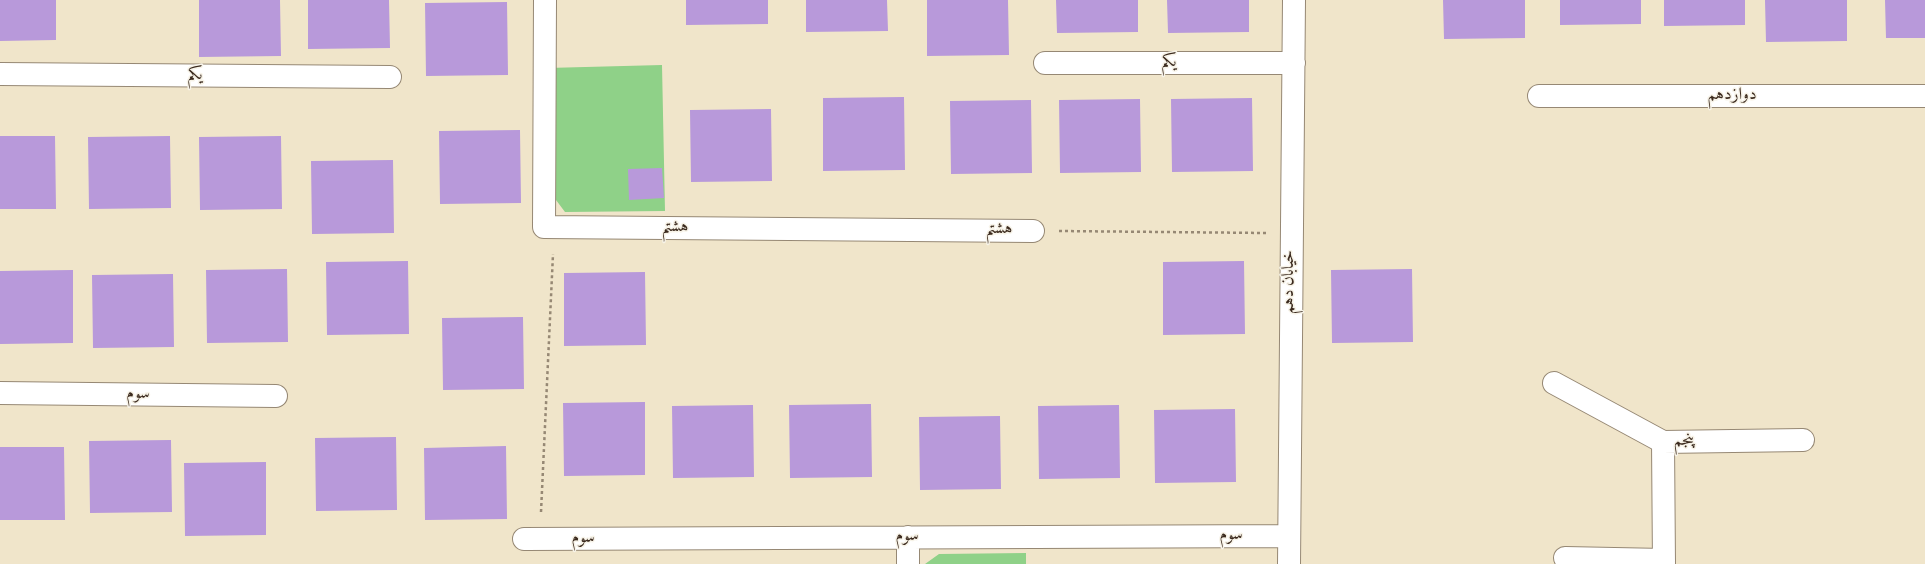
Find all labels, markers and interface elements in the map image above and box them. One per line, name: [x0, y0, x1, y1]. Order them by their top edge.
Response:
street label: یکم: [1161, 53, 1177, 73]
street label: یکم: [187, 66, 203, 86]
street label: دوازدهم: [1707, 86, 1757, 106]
street label: هشتم: [662, 218, 688, 238]
street label: هشتم: [986, 220, 1012, 240]
street label: خیابان دهم: [1280, 250, 1300, 314]
street label: سوم: [126, 385, 150, 405]
street label: پنجم: [1674, 432, 1694, 452]
street label: سوم: [1219, 526, 1243, 546]
street label: سوم: [895, 527, 919, 547]
street label: سوم: [571, 529, 595, 549]

